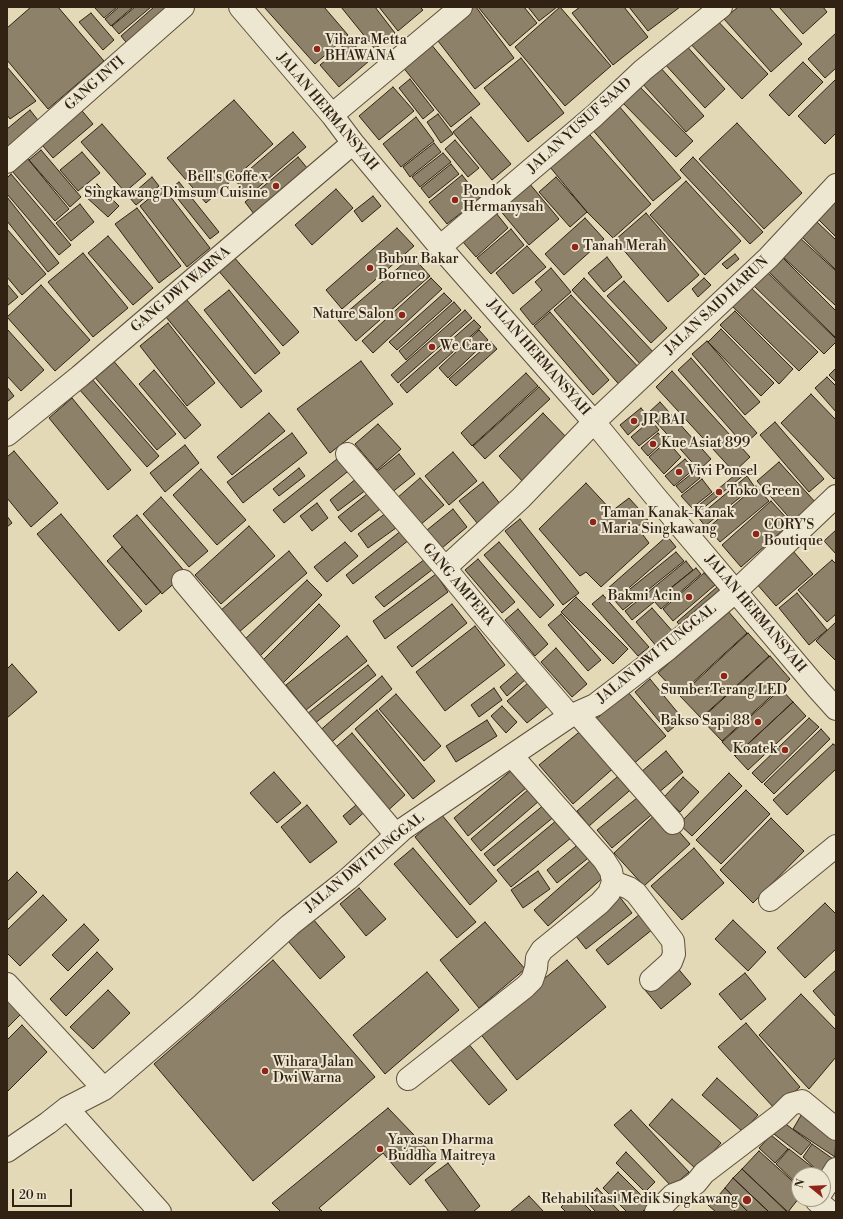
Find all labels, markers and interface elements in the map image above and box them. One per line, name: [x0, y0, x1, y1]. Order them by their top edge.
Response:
place label: Vihara Metta BHAWANA: [325, 33, 407, 66]
marker: Vihara Metta BHAWANA: [312, 44, 322, 54]
street label: JALAN HERMANSYAH: [273, 50, 381, 174]
street label: GANG INTI: [62, 53, 128, 115]
street label: JALAN YUSUF SAAD: [524, 75, 636, 177]
place label: Bell's Coffe x Singkawang Dimsum Cuisine: [84, 170, 268, 202]
marker: Bell's Coffe x Singkawang Dimsum Cuisine: [271, 181, 281, 191]
place label: Pondok Hermanysah: [463, 184, 544, 216]
marker: Pondok Hermanysah: [450, 195, 460, 205]
place label: Tanah Merah: [583, 239, 667, 255]
marker: Tanah Merah: [570, 242, 580, 252]
street label: GANG DWI WARNA: [128, 244, 234, 336]
place label: Bubur Bakar Borneo: [378, 252, 459, 284]
street label: JALAN SAID HARUN: [662, 254, 772, 358]
marker: Bubur Bakar Borneo: [365, 263, 375, 273]
street label: JALAN HERMANSYAH: [483, 296, 593, 420]
place label: Nature Salon: [312, 307, 394, 323]
marker: Nature Salon: [397, 310, 407, 320]
place label: We Care: [440, 339, 491, 355]
marker: We Care: [427, 342, 437, 352]
place label: JP BAI: [642, 413, 685, 429]
marker: JP BAI: [629, 416, 639, 426]
place label: Kue Asiat 899: [661, 436, 750, 452]
marker: Kue Asiat 899: [648, 439, 658, 449]
place label: Vivi Ponsel: [687, 464, 757, 480]
marker: Vivi Ponsel: [674, 467, 684, 477]
place label: Toko Green: [727, 484, 800, 500]
marker: Toko Green: [714, 487, 724, 497]
place label: Taman Kanak-Kanak Maria Singkawang: [601, 506, 734, 538]
marker: Taman Kanak-Kanak Maria Singkawang: [588, 517, 598, 527]
place label: CORY'S Boutique: [764, 518, 823, 550]
marker: CORY'S Boutique: [751, 529, 761, 539]
street label: GANG AMPERA: [418, 540, 498, 630]
street label: JALAN HERMANSYAH: [701, 552, 809, 676]
place label: Bakmi Acin: [608, 589, 681, 605]
marker: Bakmi Acin: [684, 592, 694, 602]
street label: JALAN DWI TUNGGAL: [594, 601, 720, 707]
marker: SumberTerang LED: [719, 671, 729, 681]
place label: SumberTerang LED: [661, 683, 787, 699]
place label: Bakso Sapi 88: [660, 714, 750, 730]
marker: Bakso Sapi 88: [753, 717, 763, 727]
place label: Koatek: [733, 742, 777, 758]
marker: Koatek: [780, 745, 790, 755]
street label: JALAN DWI TUNGGAL: [302, 810, 428, 916]
place label: Wihara Jalan Dwi Warna: [273, 1055, 354, 1088]
marker: Wihara Jalan Dwi Warna: [260, 1066, 270, 1076]
place label: Yayasan Dharma Buddha Maitreya: [388, 1133, 496, 1166]
marker: Yayasan Dharma Buddha Maitreya: [375, 1144, 385, 1154]
north arrow: [791, 1167, 831, 1207]
text: N: [793, 1177, 809, 1190]
scale bar: [14, 1181, 74, 1207]
text: 20 m: [19, 1188, 47, 1203]
place label: Rehabilitasi Medik Singkawang: [541, 1192, 738, 1208]
marker: Rehabilitasi Medik Singkawang: [741, 1194, 753, 1206]

